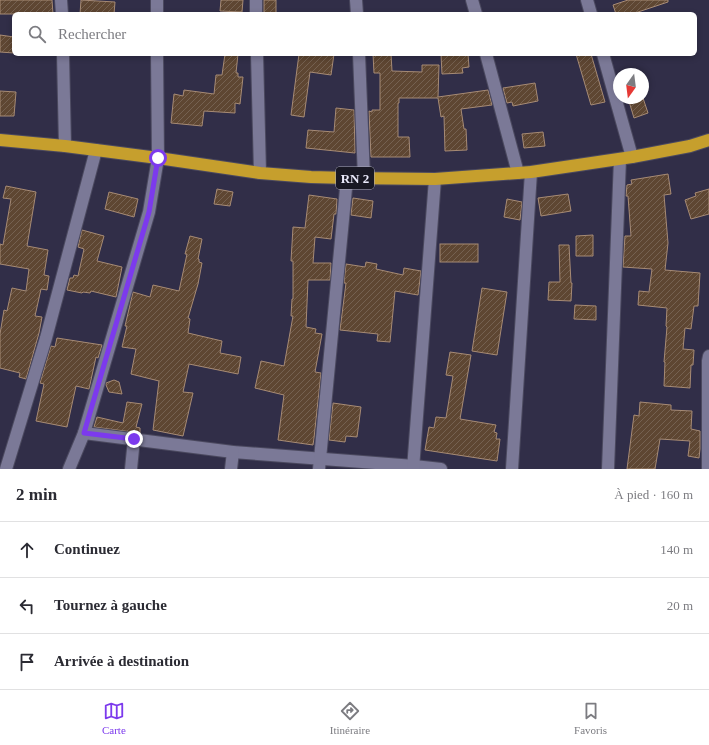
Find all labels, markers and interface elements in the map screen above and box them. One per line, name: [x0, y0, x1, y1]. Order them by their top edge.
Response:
search box: [12, 12, 697, 56]
icon: search: [26, 23, 48, 45]
text: Rechercher: [58, 26, 126, 42]
north arrow: [613, 68, 649, 104]
route start: [149, 149, 167, 167]
road number: RN 2: [336, 167, 374, 189]
route end: [125, 430, 143, 448]
text: 2 min: [16, 485, 57, 504]
text: À pied · 160 m: [614, 487, 693, 502]
icon: ahead: [16, 539, 38, 561]
text: Continuez: [54, 541, 120, 557]
text: 140 m: [660, 542, 693, 557]
icon: left: [16, 595, 38, 617]
text: Tournez à gauche: [54, 597, 167, 613]
text: 20 m: [667, 598, 693, 613]
icon: arrive: [16, 651, 38, 673]
text: Arrivée à destination: [54, 653, 189, 669]
tab: Carte: [102, 700, 126, 736]
tab: Itinéraire: [330, 700, 370, 736]
tab: Favoris: [574, 700, 607, 736]

